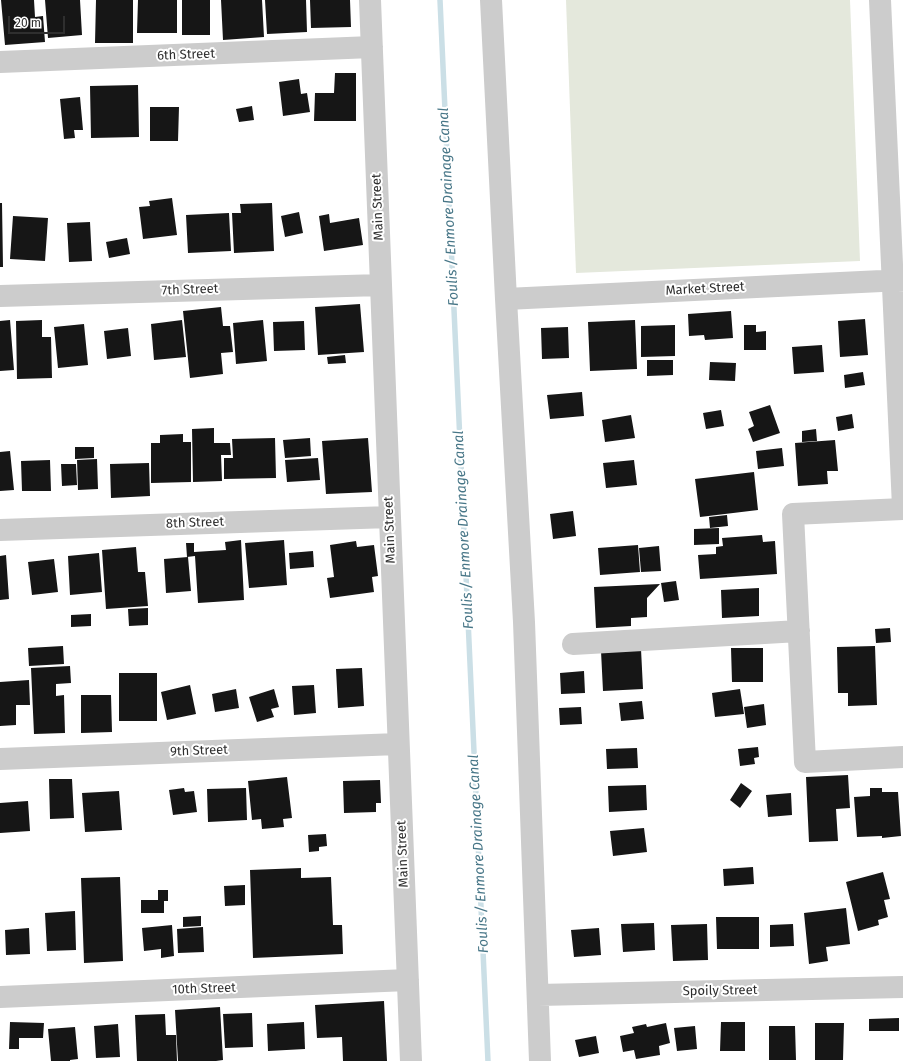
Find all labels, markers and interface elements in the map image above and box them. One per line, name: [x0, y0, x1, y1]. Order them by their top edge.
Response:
scale bar: [10, 8, 67, 34]
text: 20 m: [15, 16, 41, 30]
street label: 6th Street: [157, 46, 215, 64]
water label: Foulis / Enmore Drainage Canal: [435, 107, 463, 307]
street label: Main Street: [369, 173, 387, 241]
street label: Market Street: [665, 279, 745, 299]
street label: 7th Street: [161, 281, 219, 299]
water label: Foulis / Enmore Drainage Canal: [450, 430, 478, 630]
street label: Main Street: [381, 496, 399, 564]
street label: 8th Street: [166, 514, 224, 532]
street label: 9th Street: [170, 742, 228, 760]
water label: Foulis / Enmore Drainage Canal: [465, 754, 493, 954]
street label: Main Street: [394, 820, 412, 888]
street label: 10th Street: [172, 980, 236, 998]
street label: Spoily Street: [682, 983, 758, 999]

